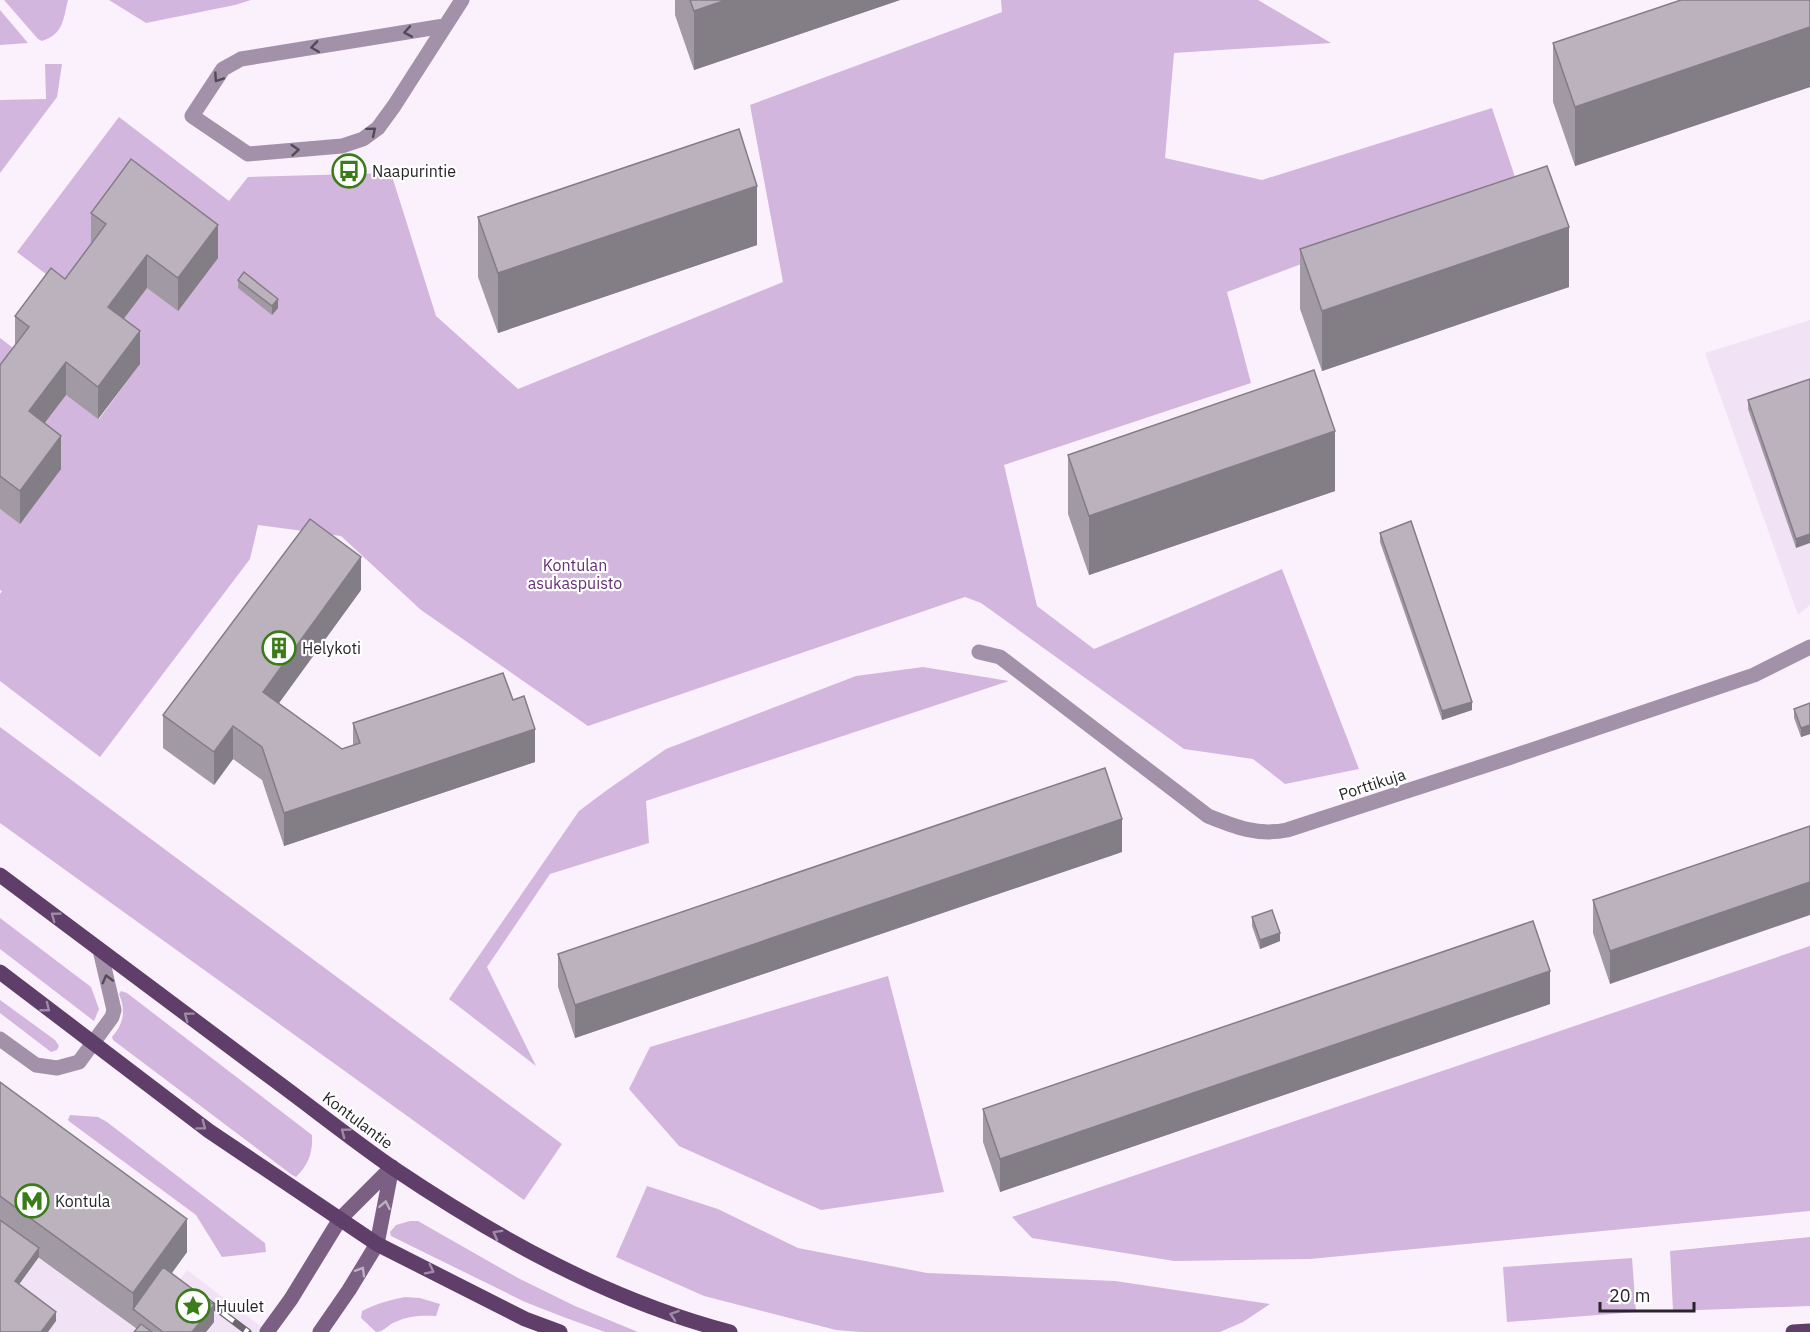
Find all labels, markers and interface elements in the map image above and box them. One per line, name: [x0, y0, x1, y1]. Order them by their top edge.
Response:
one-way arrow: [404, 26, 413, 38]
one-way arrow: [311, 40, 320, 52]
one-way arrow: [214, 71, 225, 82]
one-way arrow: [365, 127, 376, 138]
one-way arrow: [291, 144, 300, 157]
bus stop icon: Naapurintie: [331, 153, 367, 189]
place label: Naapurintie: [372, 161, 456, 181]
park label: Kontulan asukaspuisto: [528, 555, 622, 593]
building icon: Helykoti: [261, 630, 297, 666]
place label: Helykoti: [302, 638, 361, 658]
street label: Porttikuja: [1336, 764, 1408, 804]
one-way arrow: [50, 912, 61, 923]
one-way arrow: [102, 974, 114, 985]
one-way arrow: [40, 1000, 51, 1011]
one-way arrow: [184, 1012, 195, 1023]
street label: Kontulantie: [319, 1087, 397, 1153]
one-way arrow: [195, 1118, 206, 1129]
one-way arrow: [340, 1128, 351, 1139]
metro station icon: Kontula: [14, 1183, 50, 1219]
place label: Kontula: [55, 1191, 111, 1211]
one-way arrow: [378, 1201, 391, 1211]
one-way arrow: [493, 1230, 503, 1241]
one-way arrow: [423, 1263, 434, 1274]
one-way arrow: [353, 1267, 365, 1277]
scale bar: [1600, 1275, 1694, 1313]
text: 20 m: [1609, 1284, 1651, 1307]
place icon: Huulet: [175, 1288, 211, 1324]
place label: Huulet: [216, 1296, 264, 1316]
one-way arrow: [669, 1310, 680, 1323]

